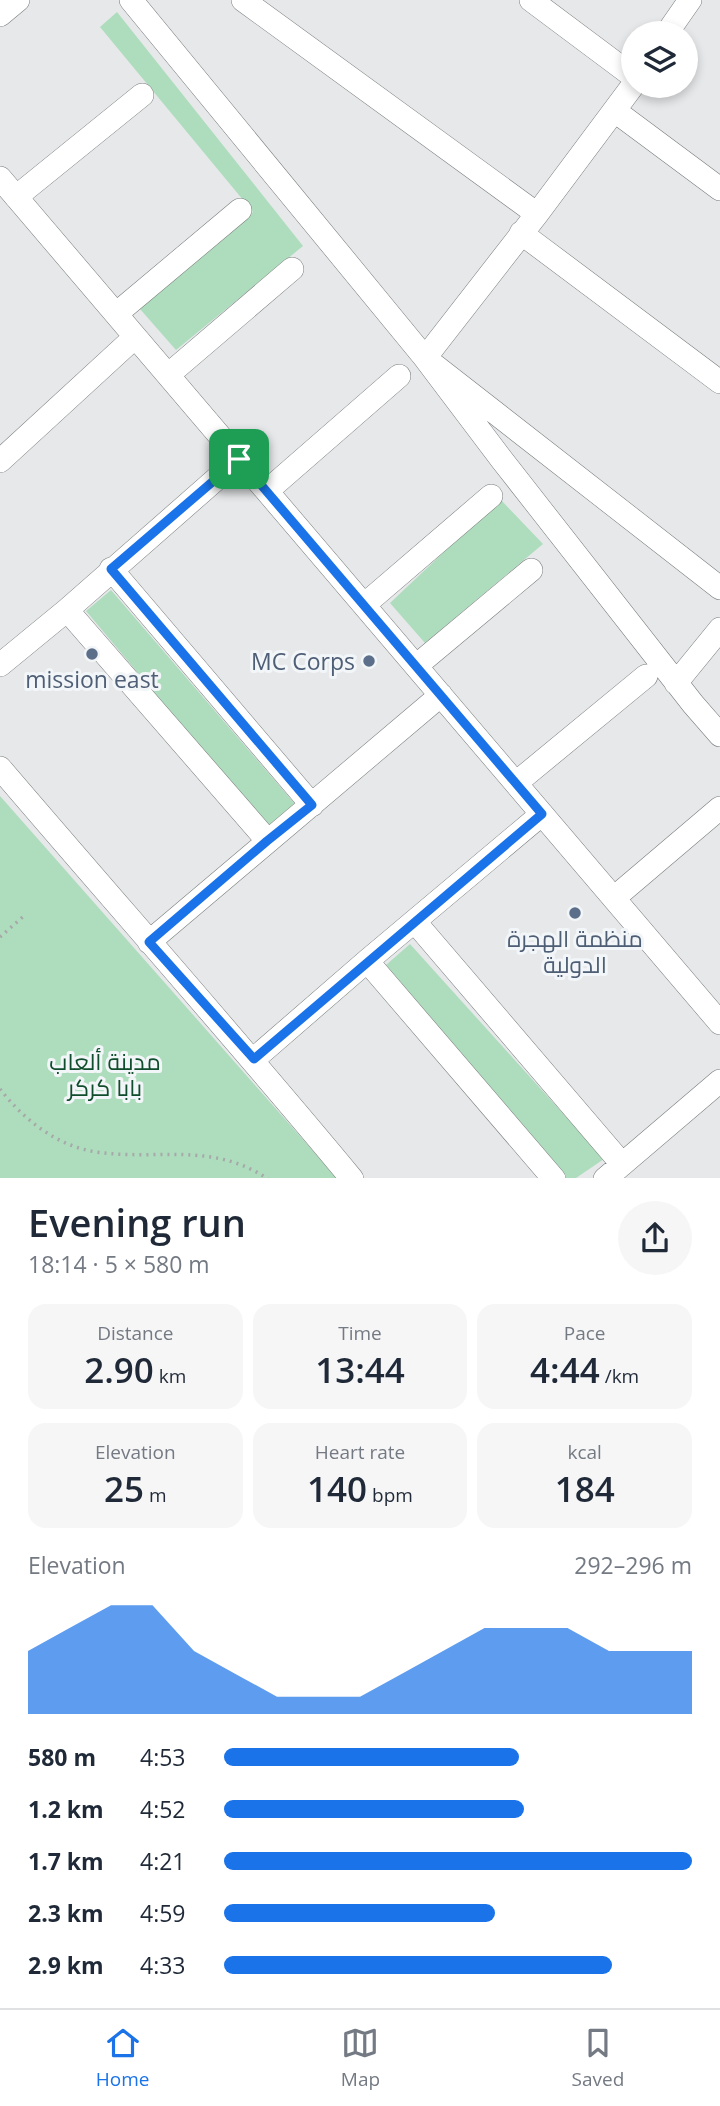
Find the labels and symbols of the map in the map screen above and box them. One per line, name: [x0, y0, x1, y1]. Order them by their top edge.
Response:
pin: [209, 429, 269, 489]
place label: MC Corps: [251, 645, 355, 677]
marker: mission east: [84, 646, 100, 662]
marker: MC Corps: [361, 653, 377, 669]
place label: mission east: [25, 663, 159, 695]
marker: منظمة الهجرة الدولية: [567, 905, 583, 921]
place label: منظمة الهجرة الدولية: [507, 922, 643, 980]
park label: مدينة ألعاب بابا كركر: [49, 1045, 161, 1103]

